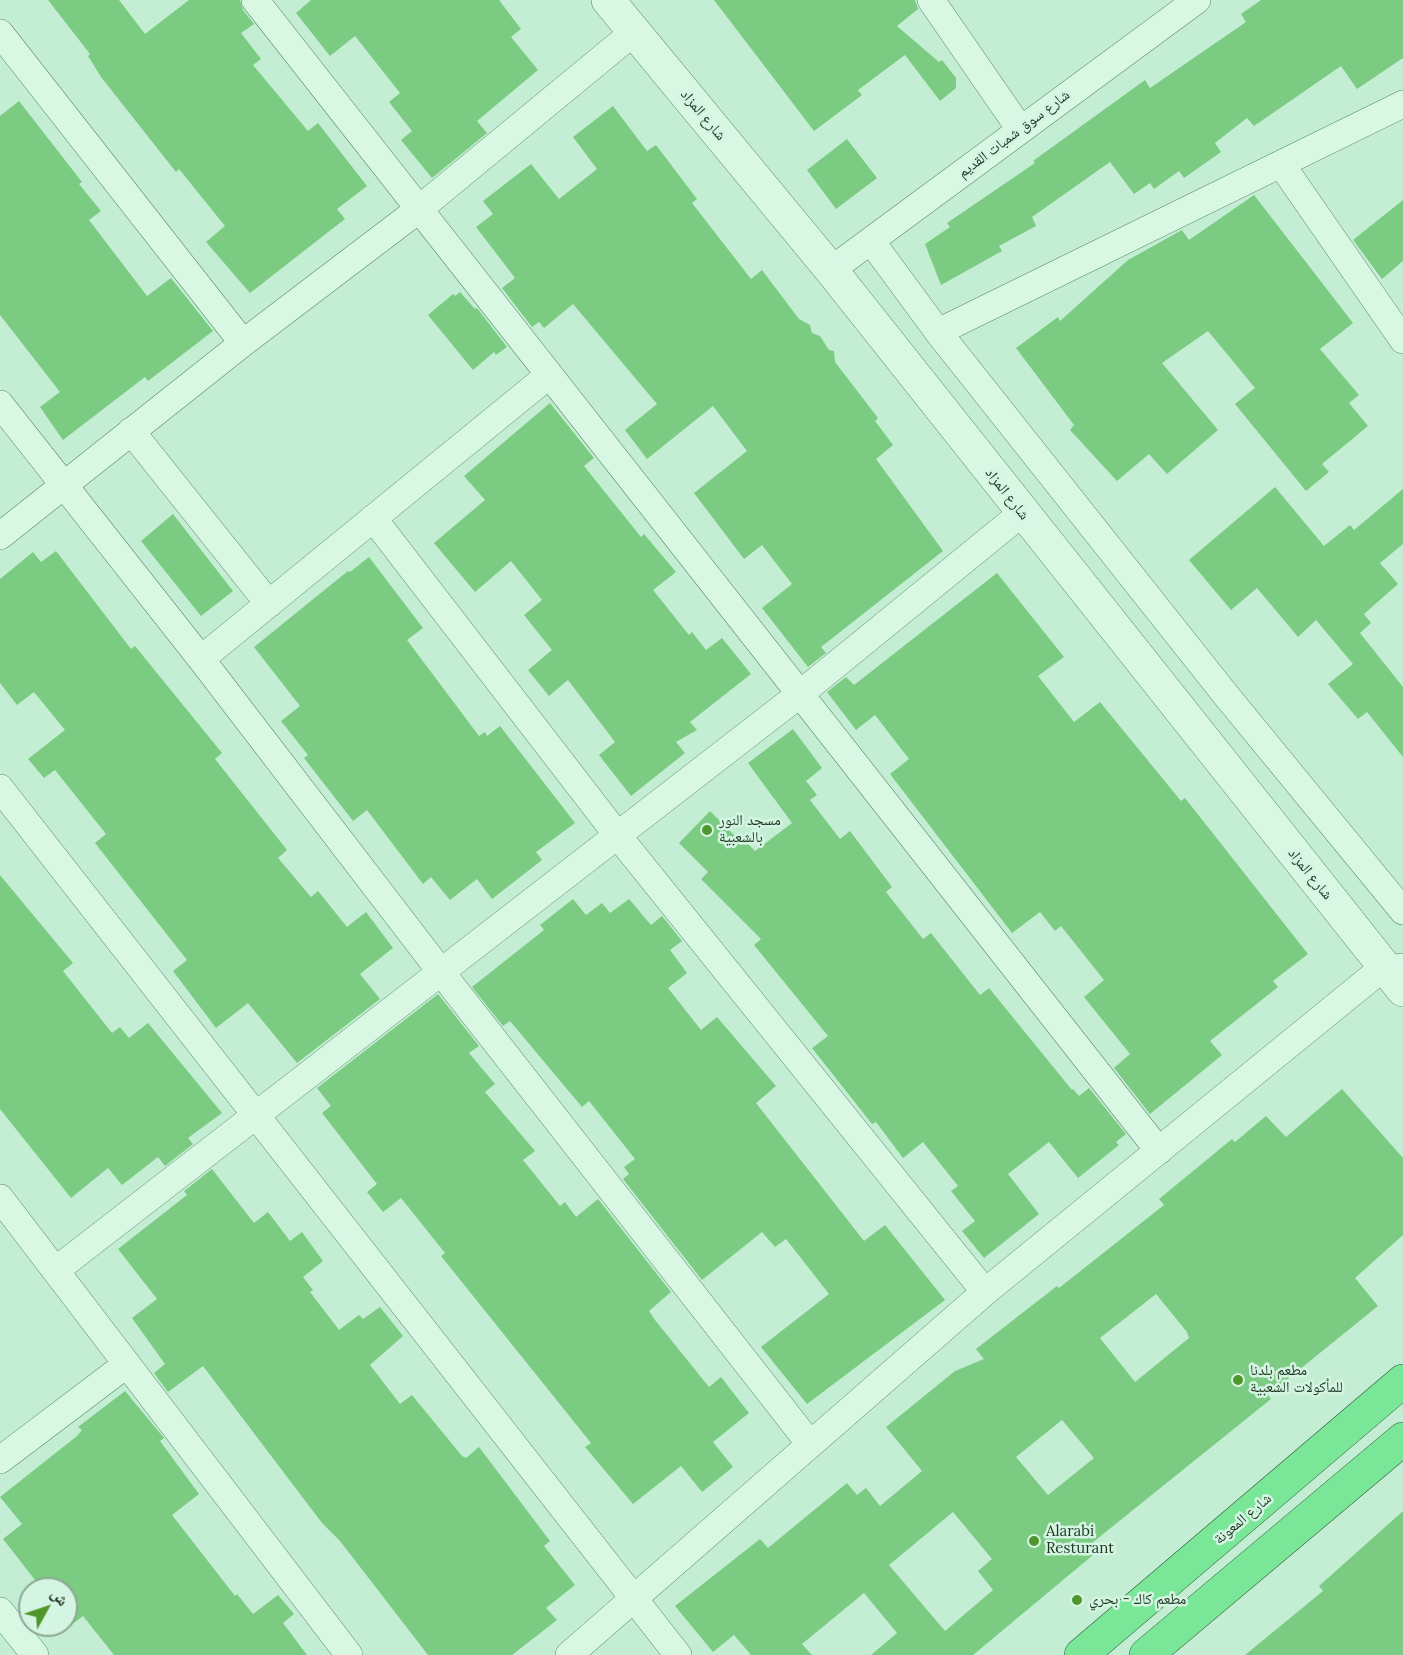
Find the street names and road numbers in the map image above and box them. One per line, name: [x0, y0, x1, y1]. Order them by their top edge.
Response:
street label: شارع المزاد: [676, 86, 730, 144]
street label: شارع سوق شمبات القديم: [954, 86, 1074, 182]
street label: شارع المزاد: [981, 464, 1033, 524]
street label: شارع المزاد: [1284, 845, 1336, 903]
street label: شارع المعونة: [1211, 1490, 1275, 1548]

